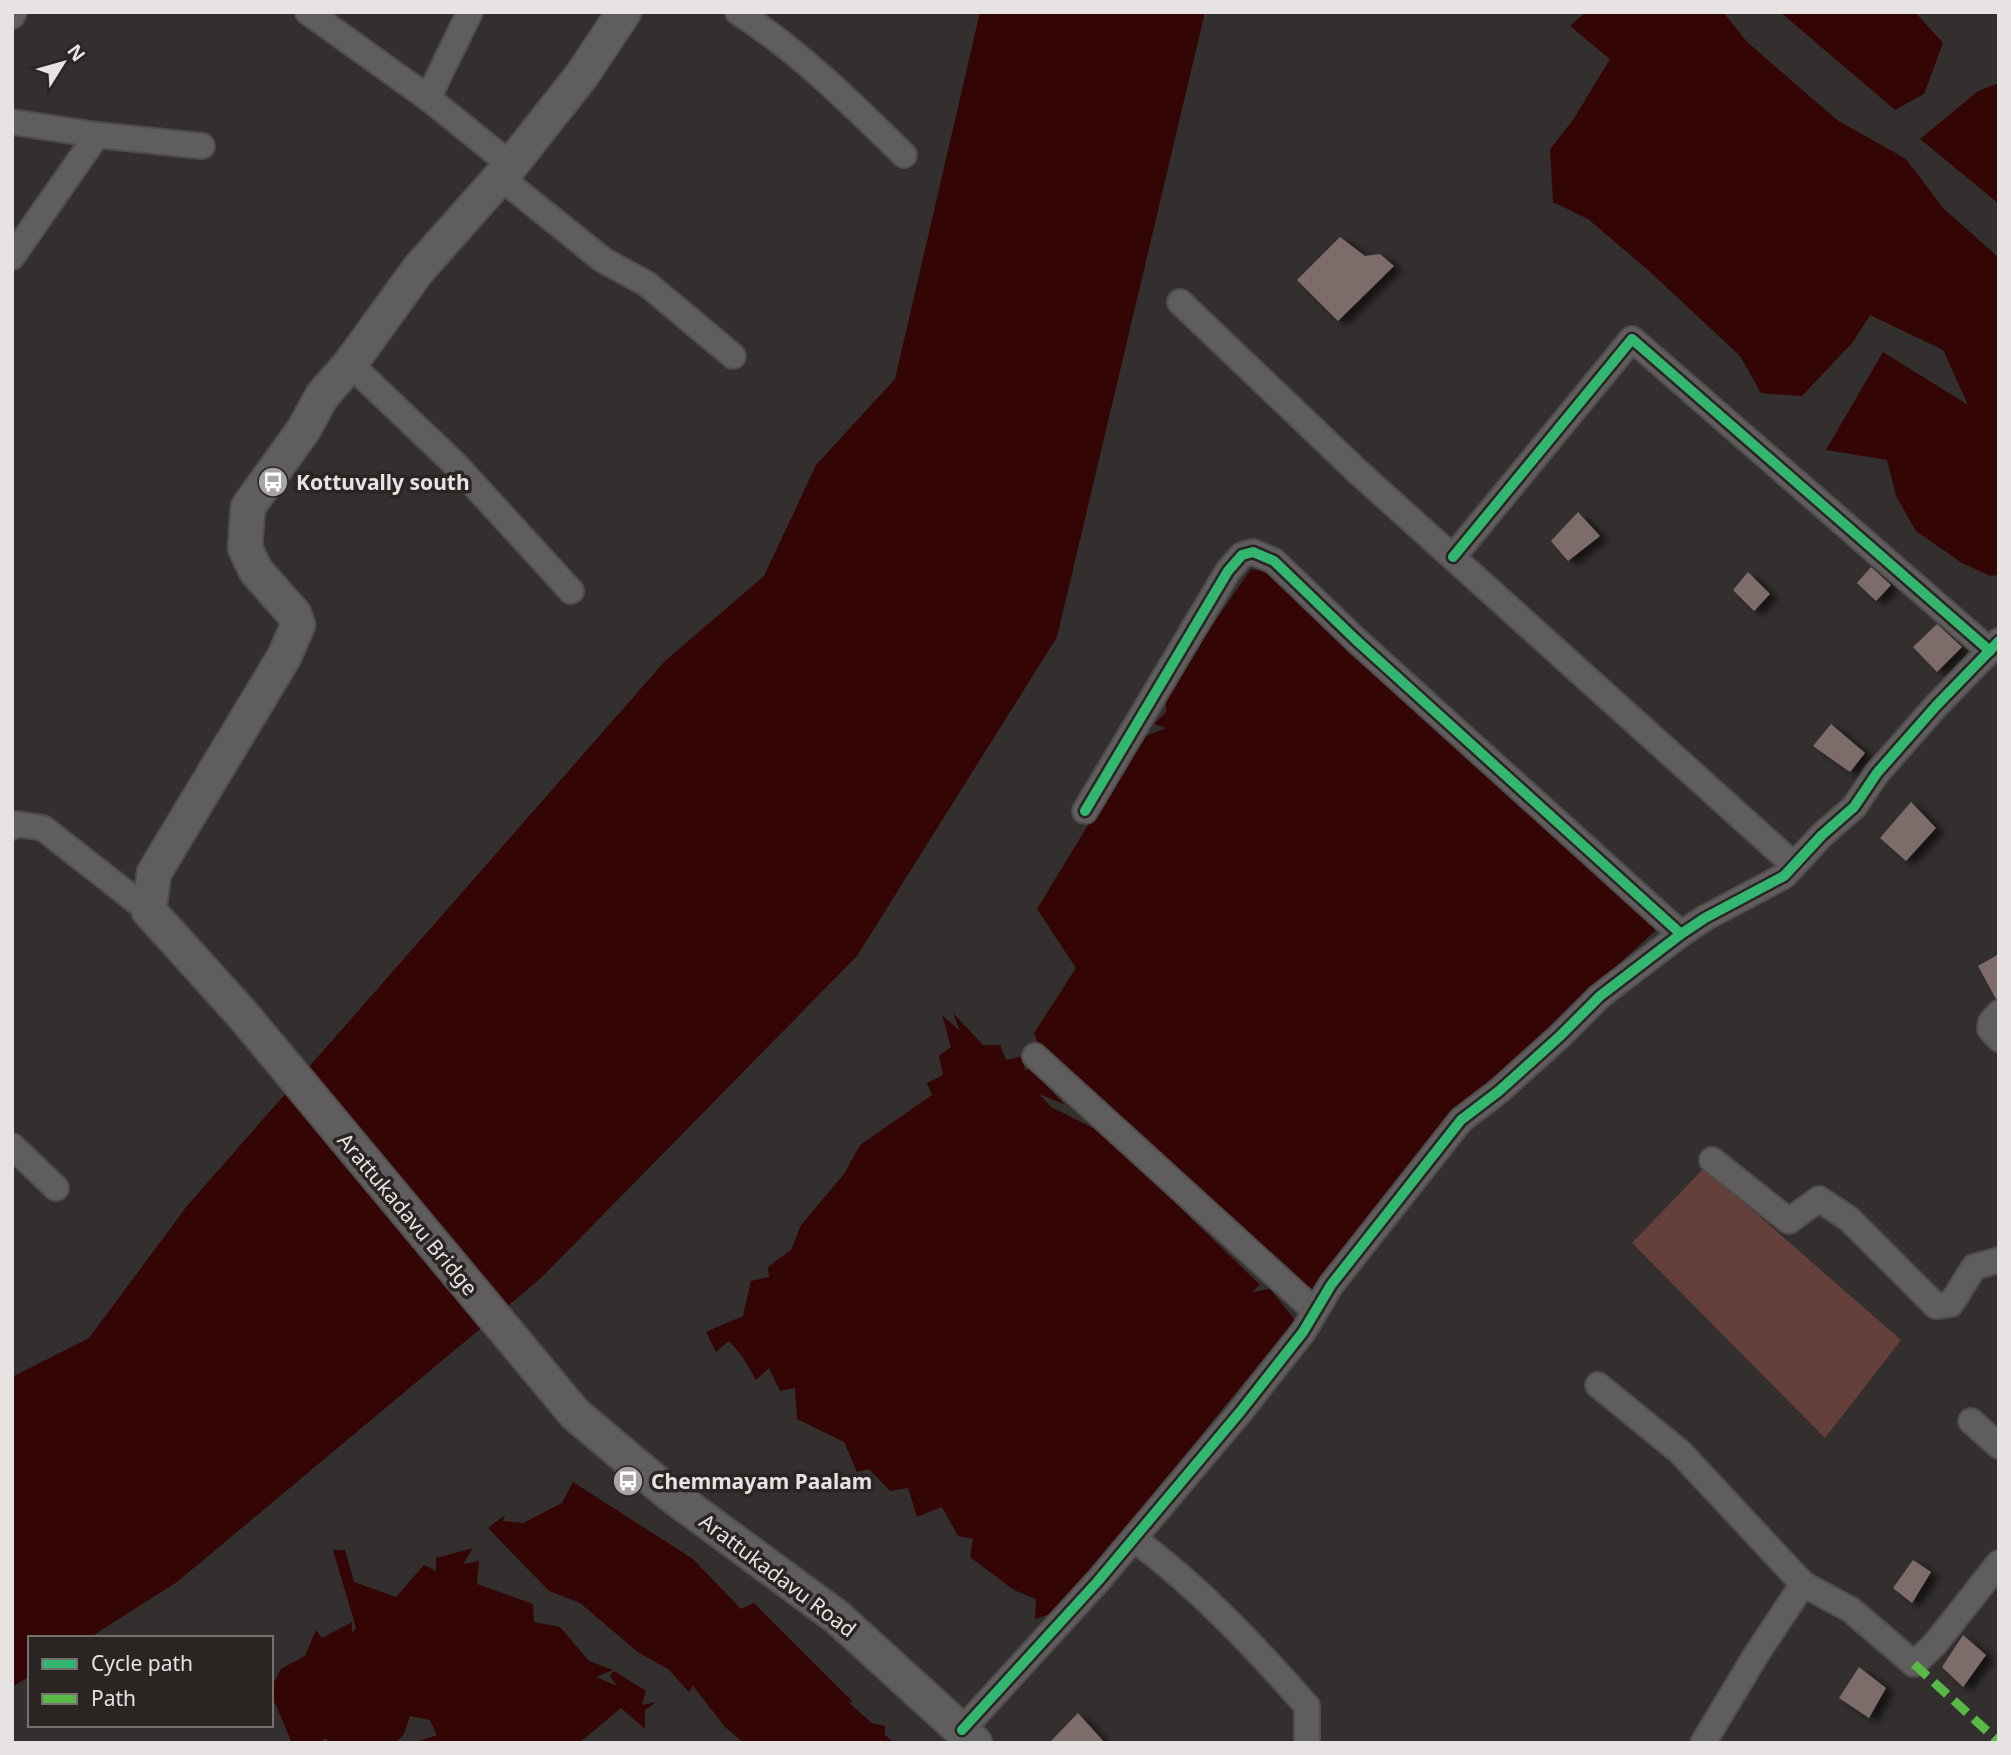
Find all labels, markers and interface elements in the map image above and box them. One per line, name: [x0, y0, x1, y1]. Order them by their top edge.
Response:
north arrow: [28, 28, 98, 98]
text: N: [62, 39, 92, 67]
bus stop icon: Kottuvally south: [256, 465, 290, 499]
place label: Kottuvally south: [296, 468, 470, 496]
street label: Arattukadavu Bridge: [332, 1127, 484, 1301]
bus stop icon: Chemmayam Paalam: [611, 1464, 645, 1498]
place label: Chemmayam Paalam: [651, 1467, 872, 1495]
street label: Arattukadavu Road: [694, 1507, 862, 1643]
legend: [28, 1636, 273, 1727]
text: Cycle path: [91, 1649, 193, 1677]
text: Path: [91, 1684, 136, 1712]

